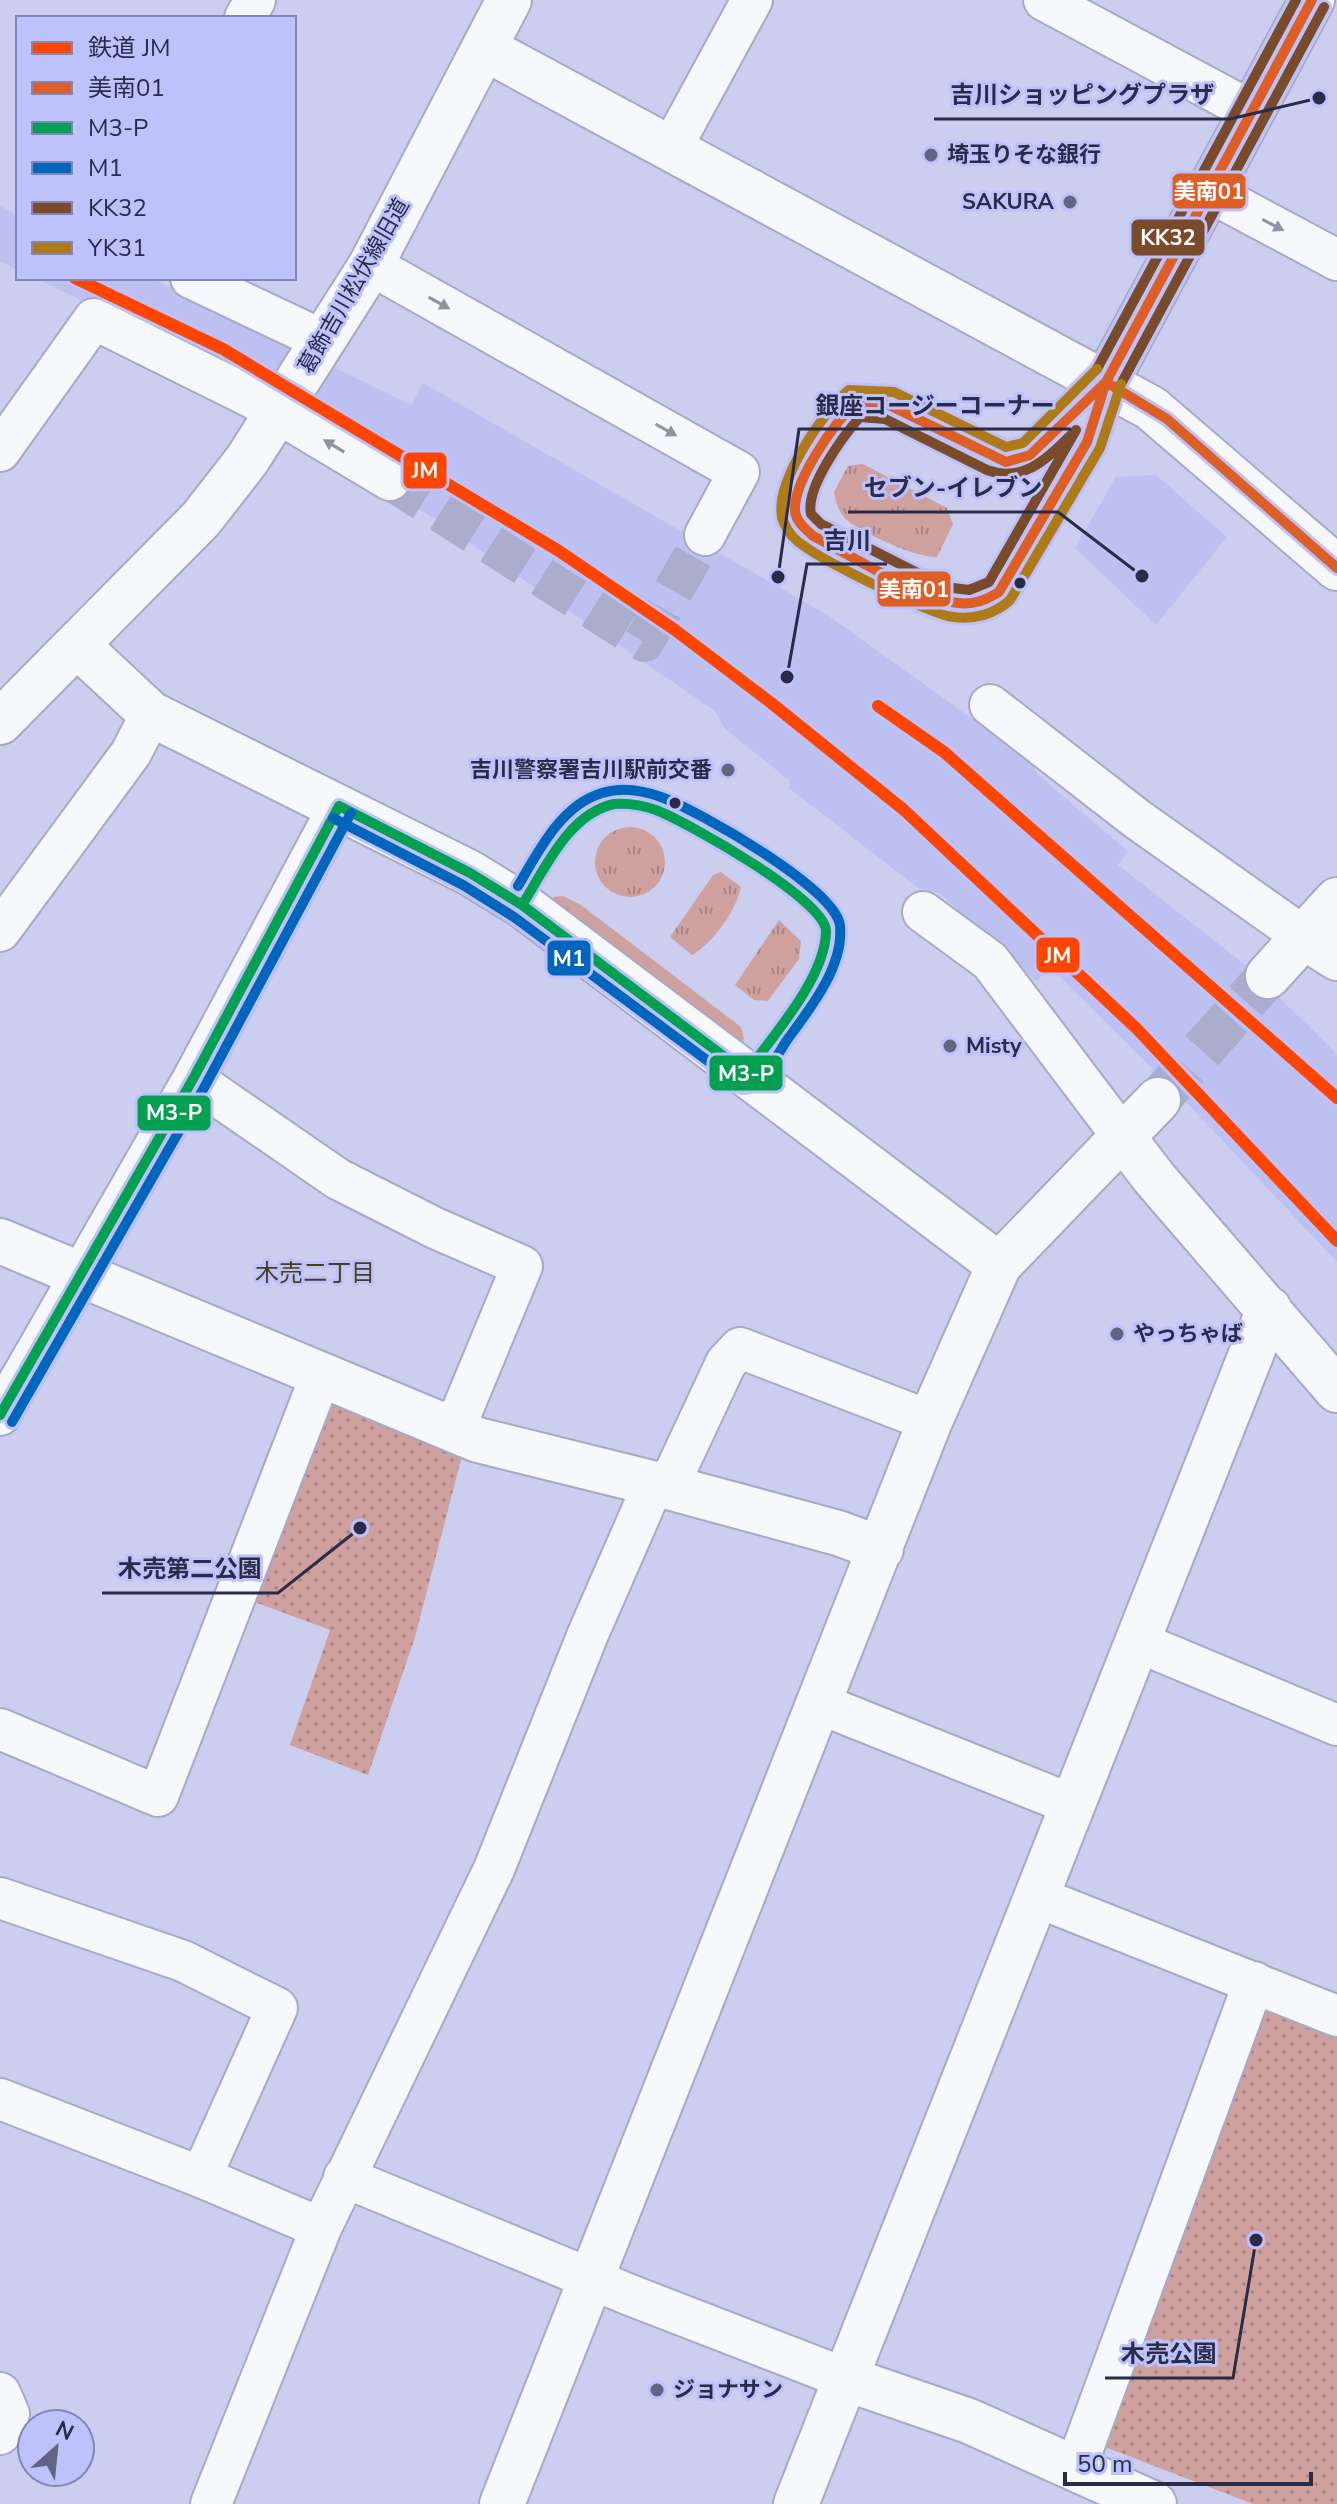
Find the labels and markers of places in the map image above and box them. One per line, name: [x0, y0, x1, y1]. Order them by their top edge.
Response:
callout: 吉川ショッピングプラザ: [934, 71, 1230, 119]
place label: 埼玉りそな銀行: [947, 140, 1101, 170]
marker: 埼玉りそな銀行: [922, 146, 940, 164]
place label: SAKURA: [962, 187, 1055, 217]
marker: SAKURA: [1061, 193, 1079, 211]
callout: 銀座コージーコーナー: [799, 381, 1071, 429]
callout: セブン-イレブン: [848, 464, 1058, 512]
callout: 吉川: [807, 516, 887, 564]
unlabelled marker: [1012, 575, 1028, 591]
place label: 吉川警察署吉川駅前交番: [470, 755, 712, 785]
marker: 吉川警察署吉川駅前交番: [719, 761, 737, 779]
unlabelled marker: [667, 795, 683, 811]
place label: Misty: [966, 1031, 1022, 1061]
marker: Misty: [941, 1037, 959, 1055]
place label: やっちゃば: [1133, 1319, 1243, 1349]
marker: やっちゃば: [1108, 1325, 1126, 1343]
callout: 木売第二公園: [102, 1545, 278, 1593]
callout: 木売公園: [1105, 2330, 1233, 2378]
place label: ジョナサン: [673, 2375, 783, 2405]
marker: ジョナサン: [648, 2381, 666, 2399]

